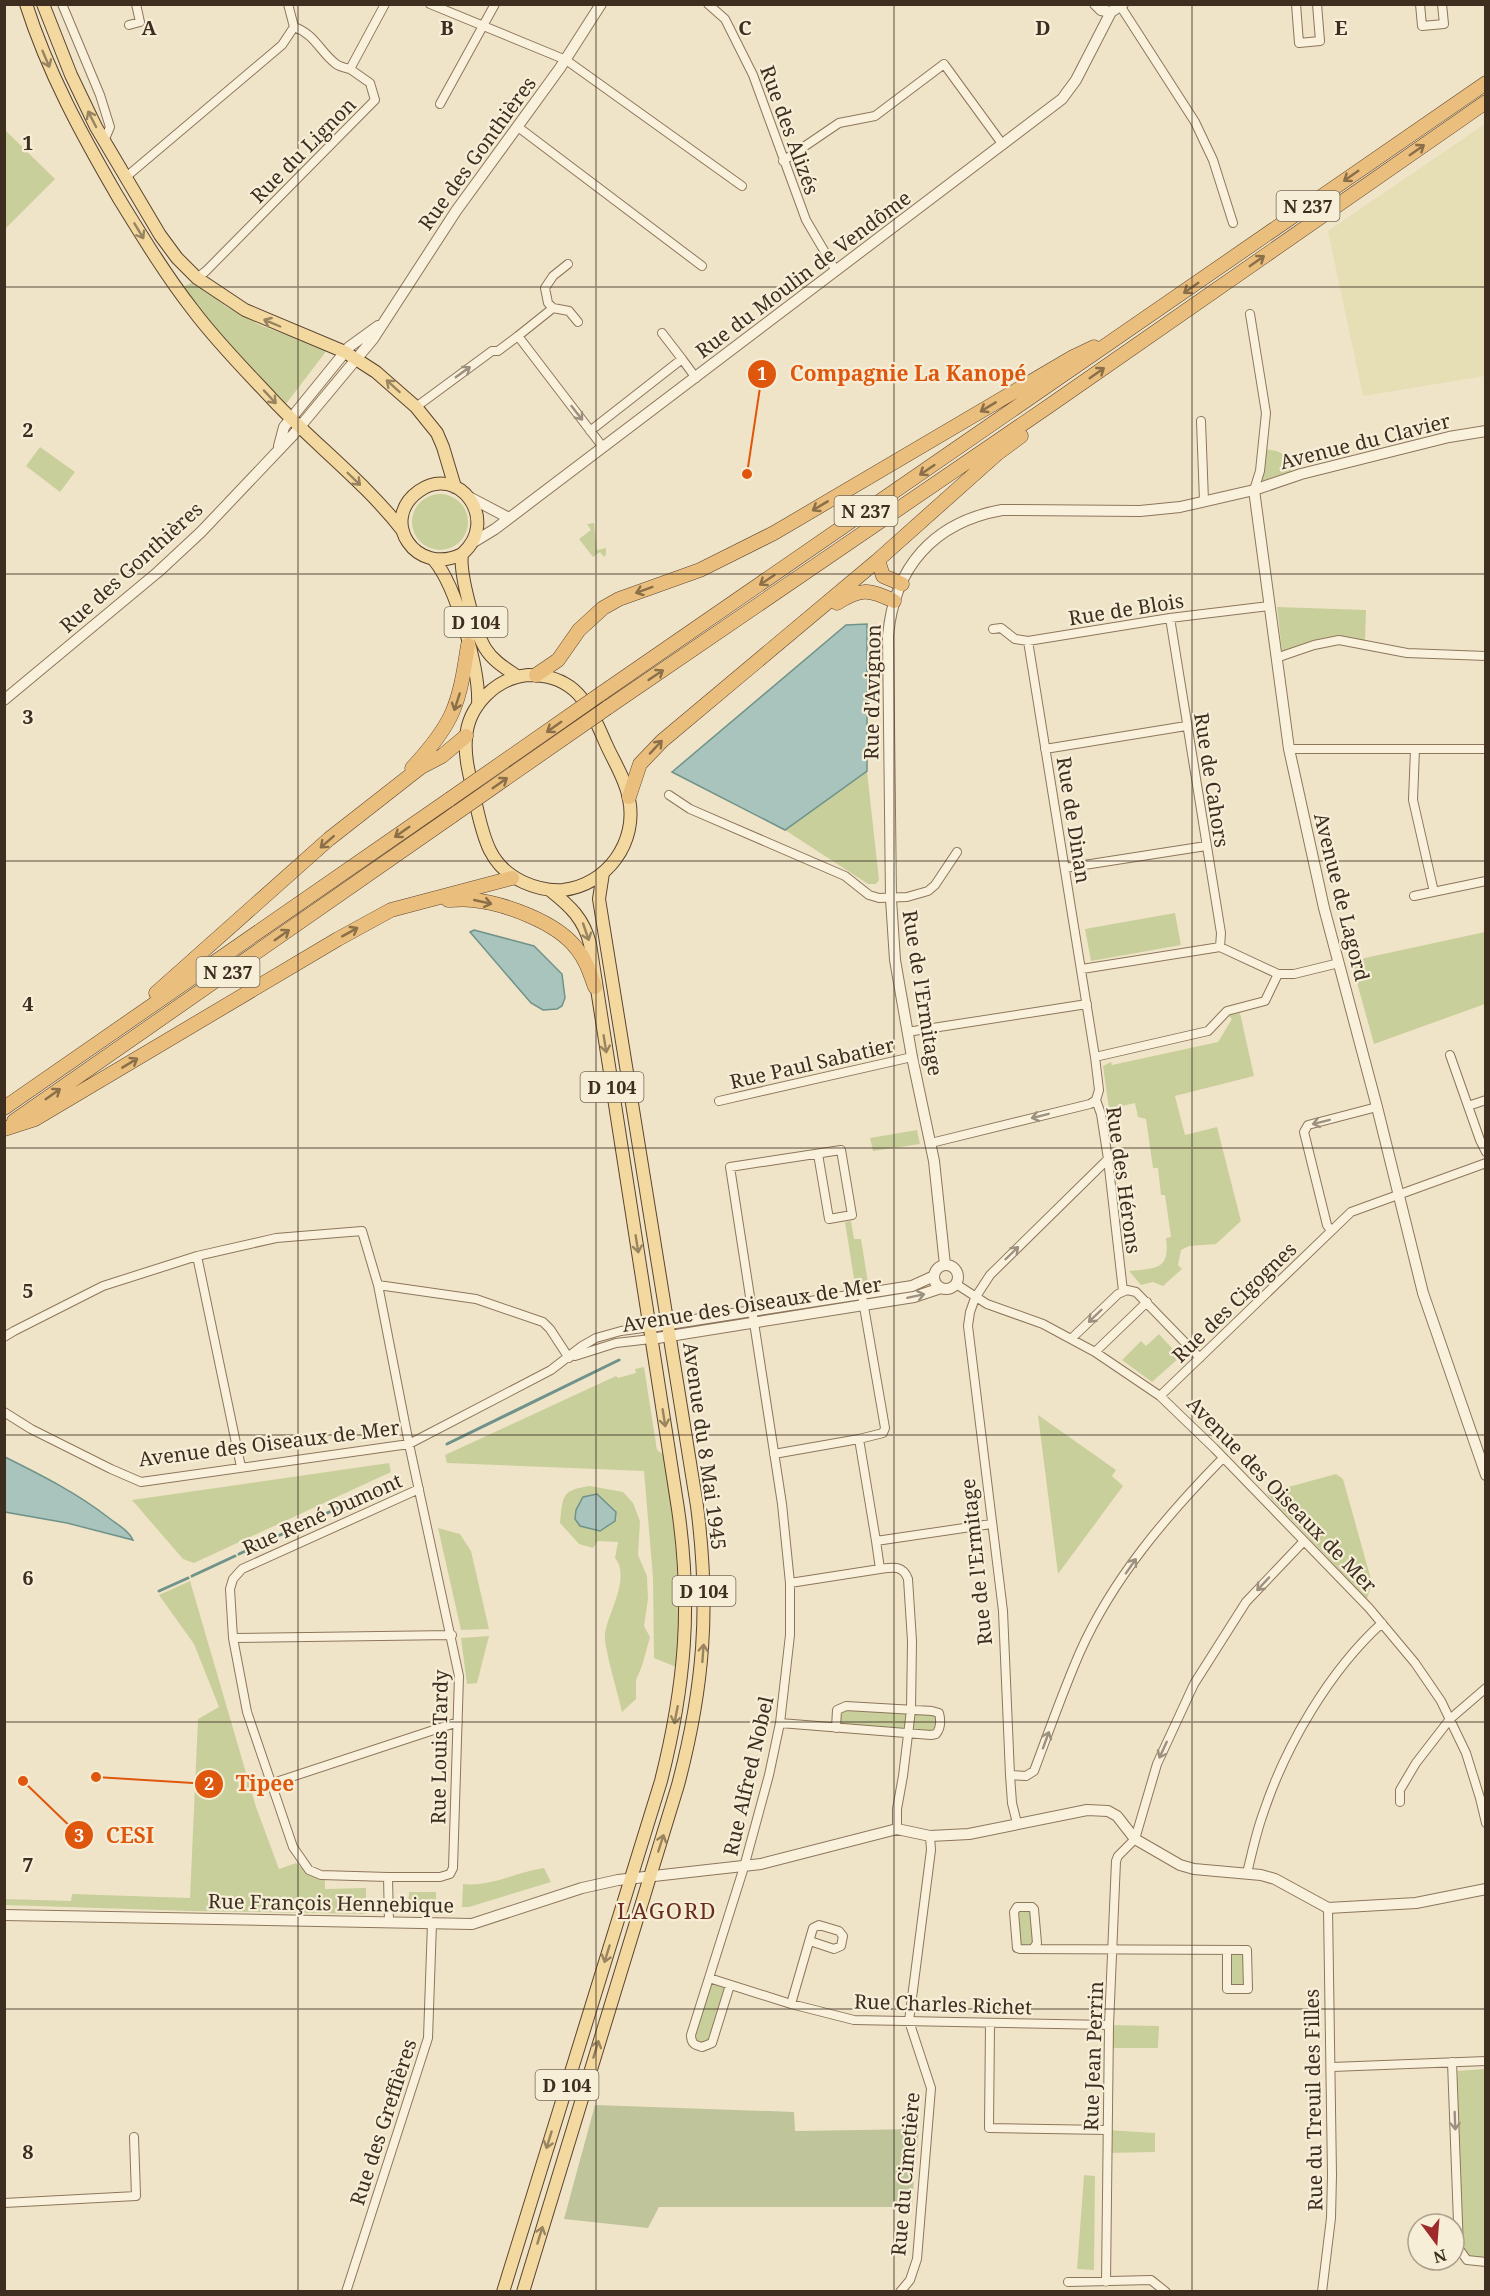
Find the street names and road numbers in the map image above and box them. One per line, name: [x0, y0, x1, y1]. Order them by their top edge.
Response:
street label: Rue des Alizés: [754, 62, 826, 198]
street label: Rue des Gonthières: [412, 71, 542, 235]
street label: Rue du Lignon: [244, 91, 362, 209]
street label: Rue du Moulin de Vendôme: [690, 184, 916, 364]
road number: N 237: [1276, 191, 1340, 221]
street label: Avenue du Clavier: [1277, 407, 1454, 475]
street label: Rue des Gonthières: [54, 496, 208, 638]
road number: N 237: [834, 496, 898, 526]
street label: Rue de Blois: [1067, 587, 1185, 631]
road number: D 104: [444, 607, 508, 637]
street label: Rue d'Avignon: [857, 624, 887, 760]
street label: Rue de Cahors: [1188, 711, 1236, 849]
street label: Rue de Dinan: [1051, 755, 1097, 885]
street label: Avenue de Lagord: [1308, 810, 1376, 984]
street label: Rue de l'Ermitage: [897, 908, 949, 1078]
road number: N 237: [196, 957, 260, 987]
street label: Rue Paul Sabatier: [727, 1031, 898, 1095]
road number: D 104: [580, 1072, 644, 1102]
street label: Rue des Hérons: [1100, 1105, 1148, 1255]
street label: Rue des Cigognes: [1166, 1236, 1302, 1368]
street label: Avenue des Oiseaux de Mer: [620, 1270, 884, 1338]
street label: Avenue du 8 Mai 1945: [677, 1340, 733, 1552]
street label: Avenue des Oiseaux de Mer: [1181, 1390, 1383, 1598]
street label: Avenue des Oiseaux de Mer: [137, 1414, 402, 1472]
street label: Rue René Dumont: [238, 1467, 406, 1561]
street label: Rue de l'Ermitage: [954, 1477, 998, 1647]
road number: D 104: [672, 1576, 736, 1606]
street label: Rue Louis Tardy: [424, 1669, 454, 1825]
street label: Rue Alfred Nobel: [717, 1694, 779, 1858]
street label: Rue François Hennebique: [208, 1887, 454, 1919]
street label: Rue Jean Perrin: [1077, 1981, 1109, 2131]
street label: Rue Charles Richet: [853, 1987, 1033, 2021]
street label: Rue du Treuil des Filles: [1298, 1989, 1328, 2211]
street label: Rue des Greffières: [343, 2035, 423, 2209]
road number: D 104: [536, 2070, 598, 2100]
street label: Rue du Cimetière: [884, 2091, 926, 2257]

